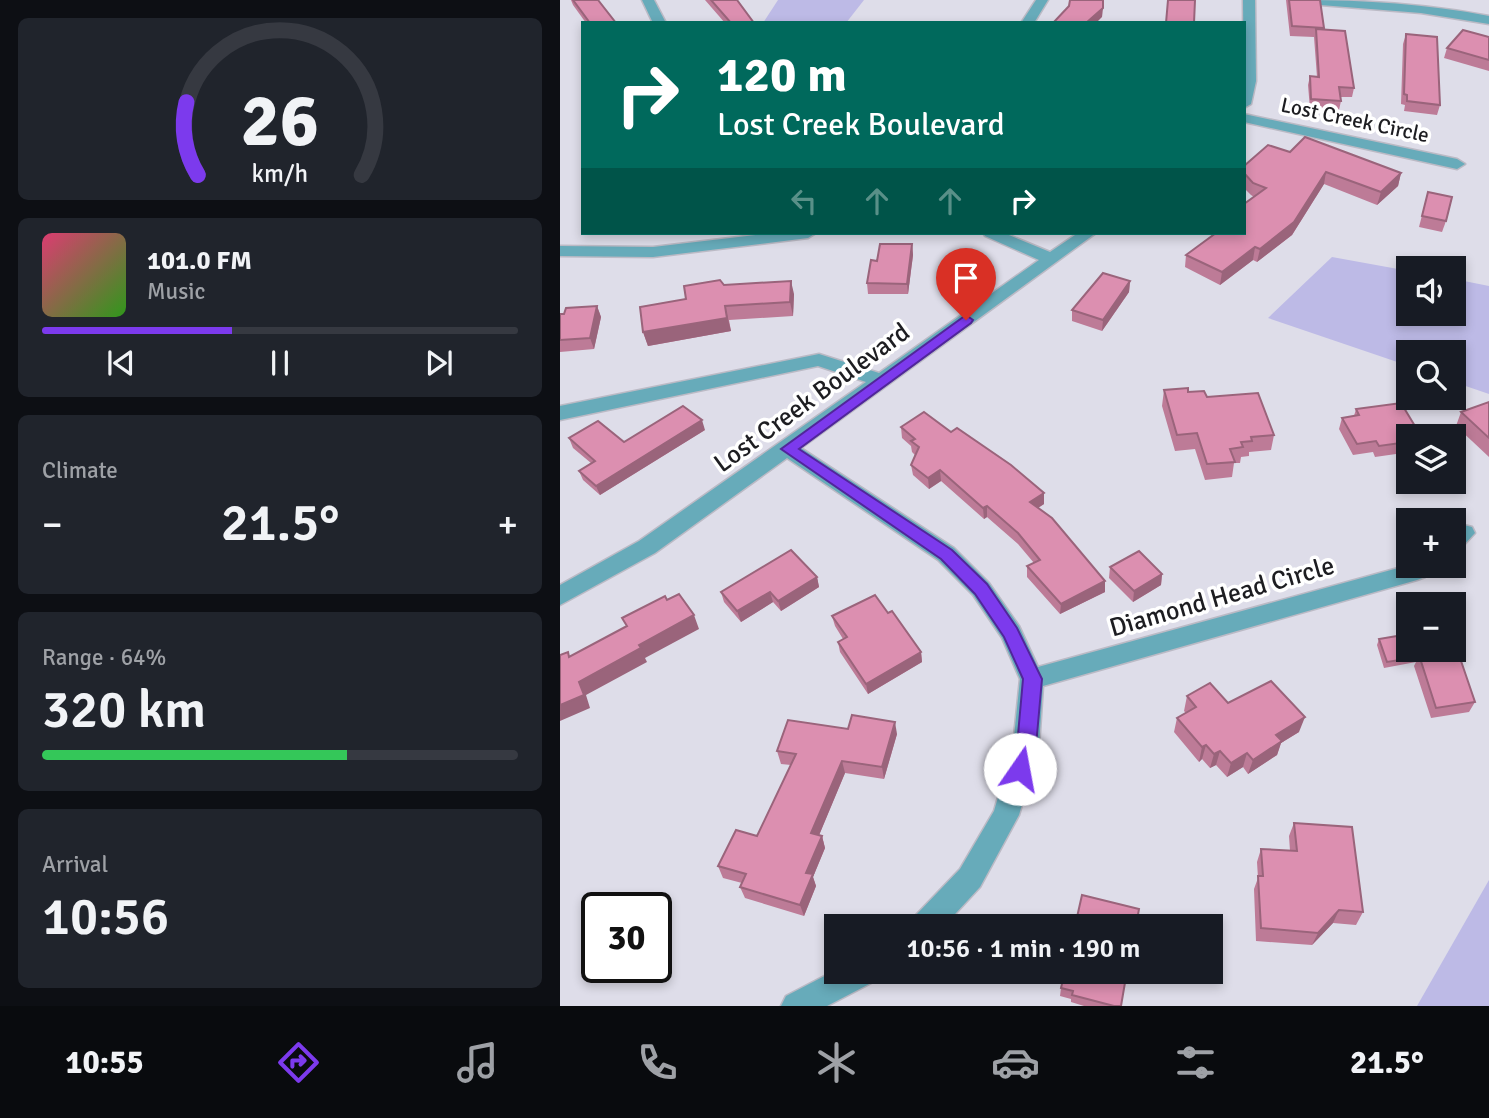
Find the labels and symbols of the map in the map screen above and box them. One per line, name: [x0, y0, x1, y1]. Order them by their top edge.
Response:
street label: Lost Creek Circle: [1279, 92, 1431, 148]
pin: [936, 248, 996, 320]
street label: Lost Creek Boulevard: [708, 316, 916, 480]
street label: Diamond Head Circle: [1106, 550, 1338, 644]
position arrow: [983, 732, 1057, 806]
speed limit sign: 30: [581, 892, 672, 983]

